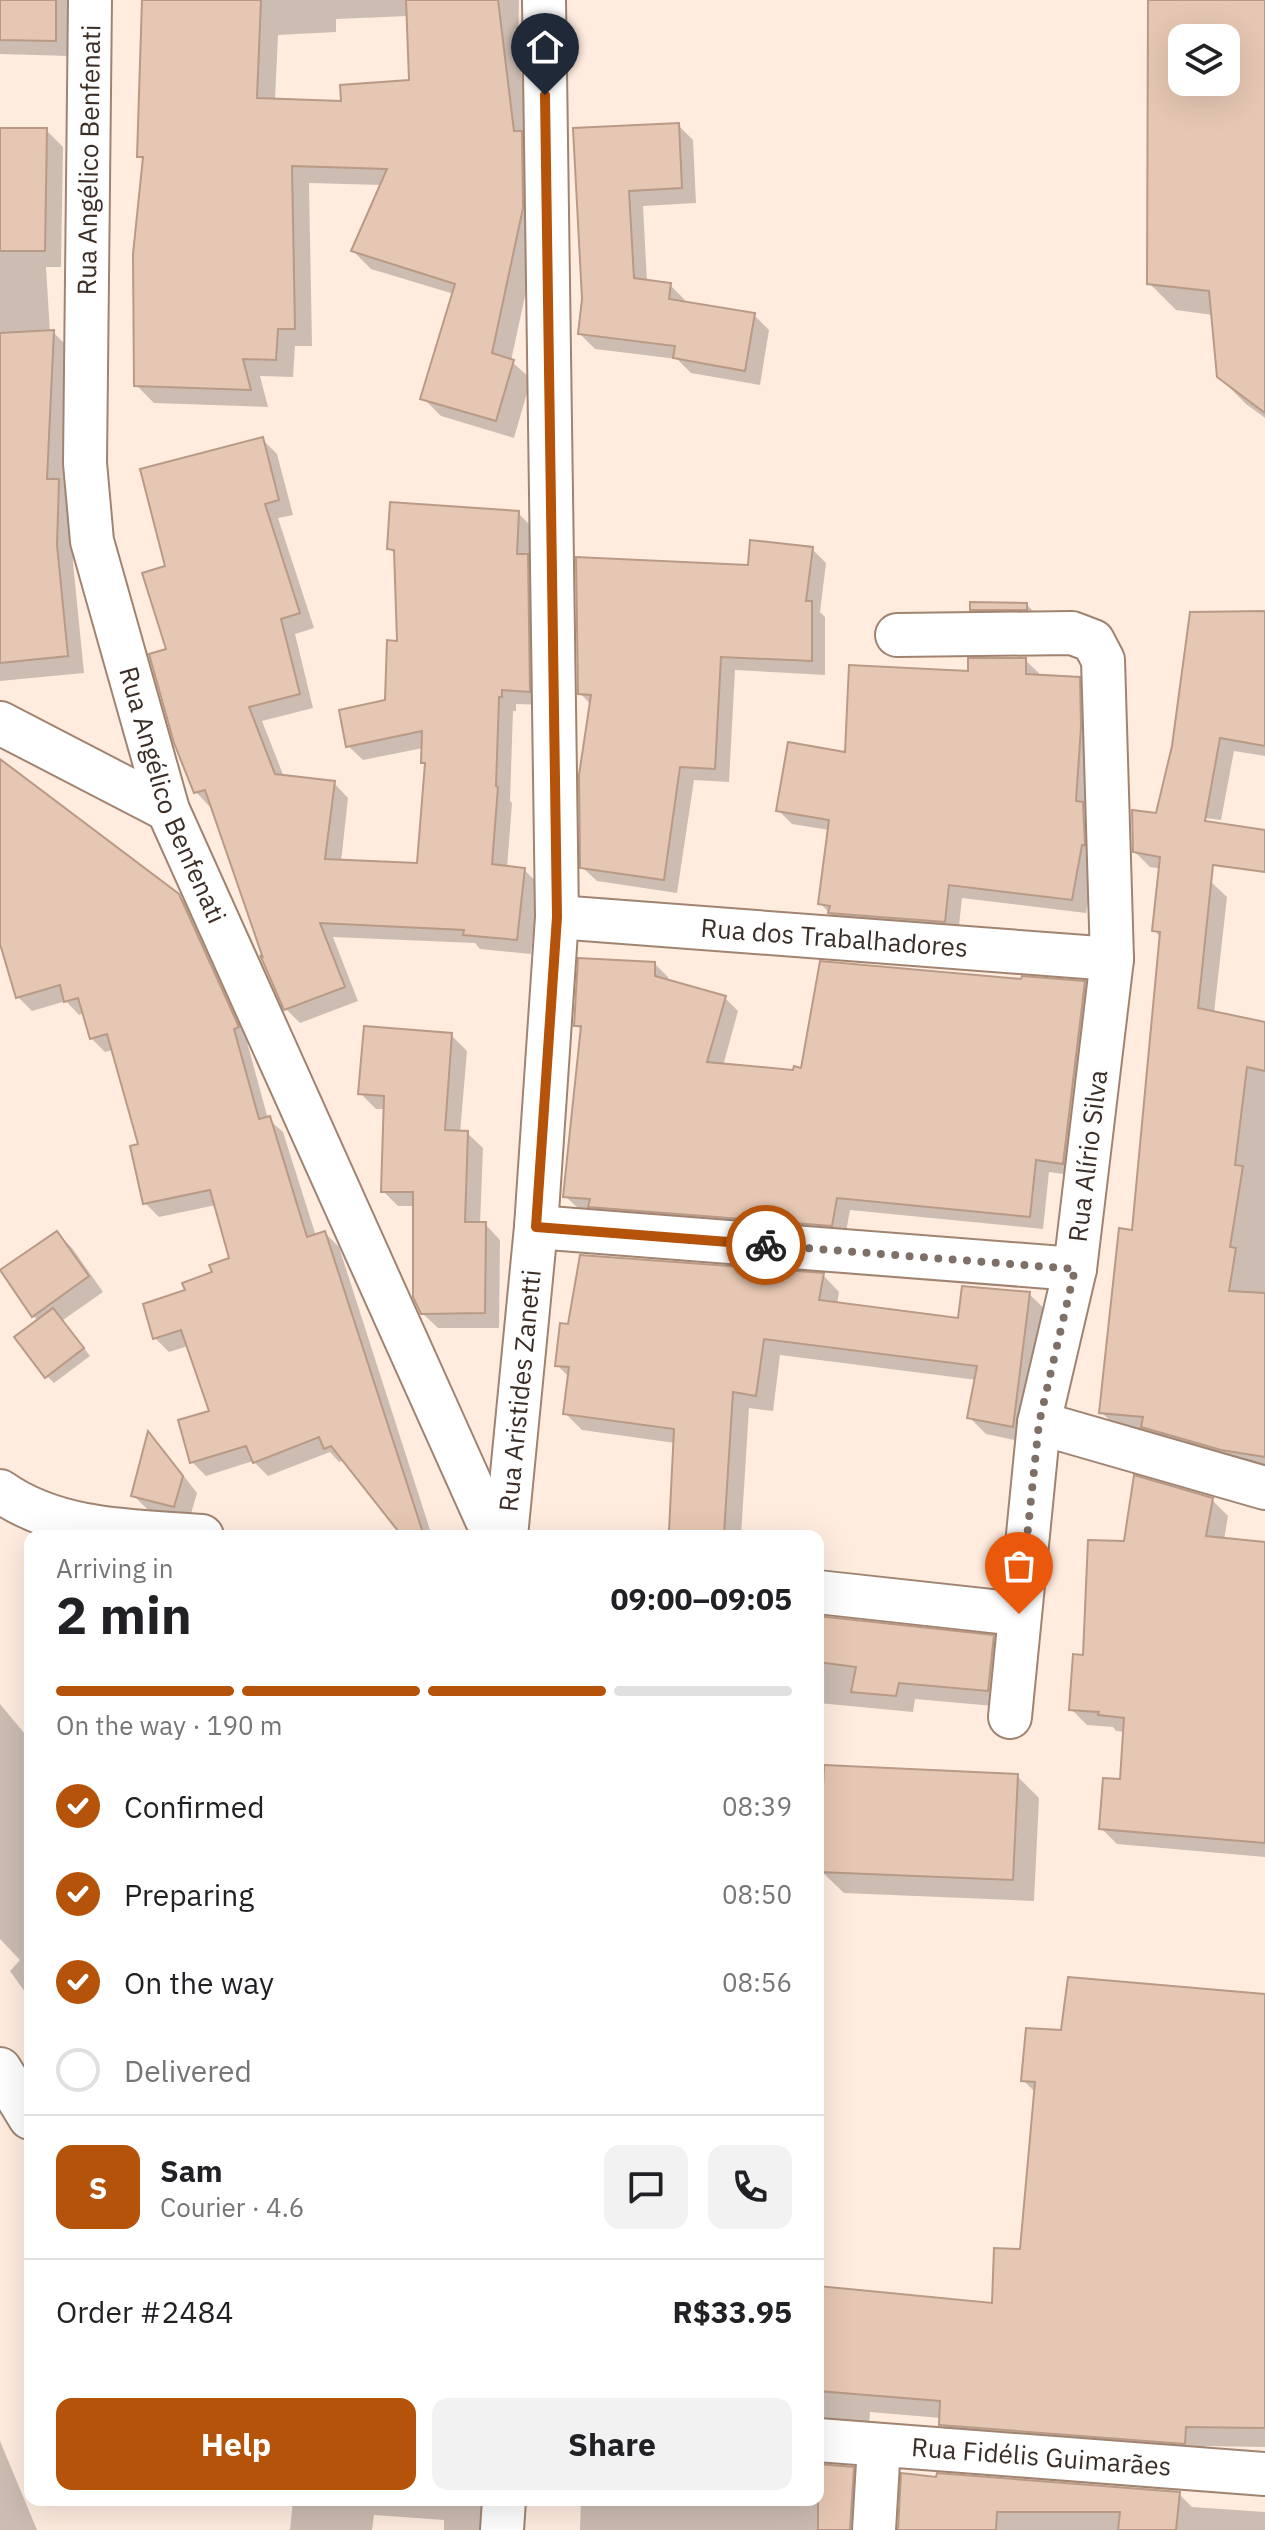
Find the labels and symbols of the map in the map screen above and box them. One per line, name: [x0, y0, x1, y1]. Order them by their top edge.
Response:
pin: [511, 13, 579, 95]
street label: Rua Angélico Benfenati: [69, 24, 107, 296]
street label: Rua Angélico Benfenati: [112, 662, 235, 928]
street label: Rua dos Trabalhadores: [700, 910, 969, 964]
street label: Rua Alírio Silva: [1060, 1068, 1114, 1244]
courier: [726, 1205, 806, 1285]
street label: Rua Aristides Zanetti: [490, 1268, 548, 1513]
pin: [985, 1532, 1053, 1614]
street label: Rua Fidélis Guimarães: [910, 2429, 1173, 2483]

